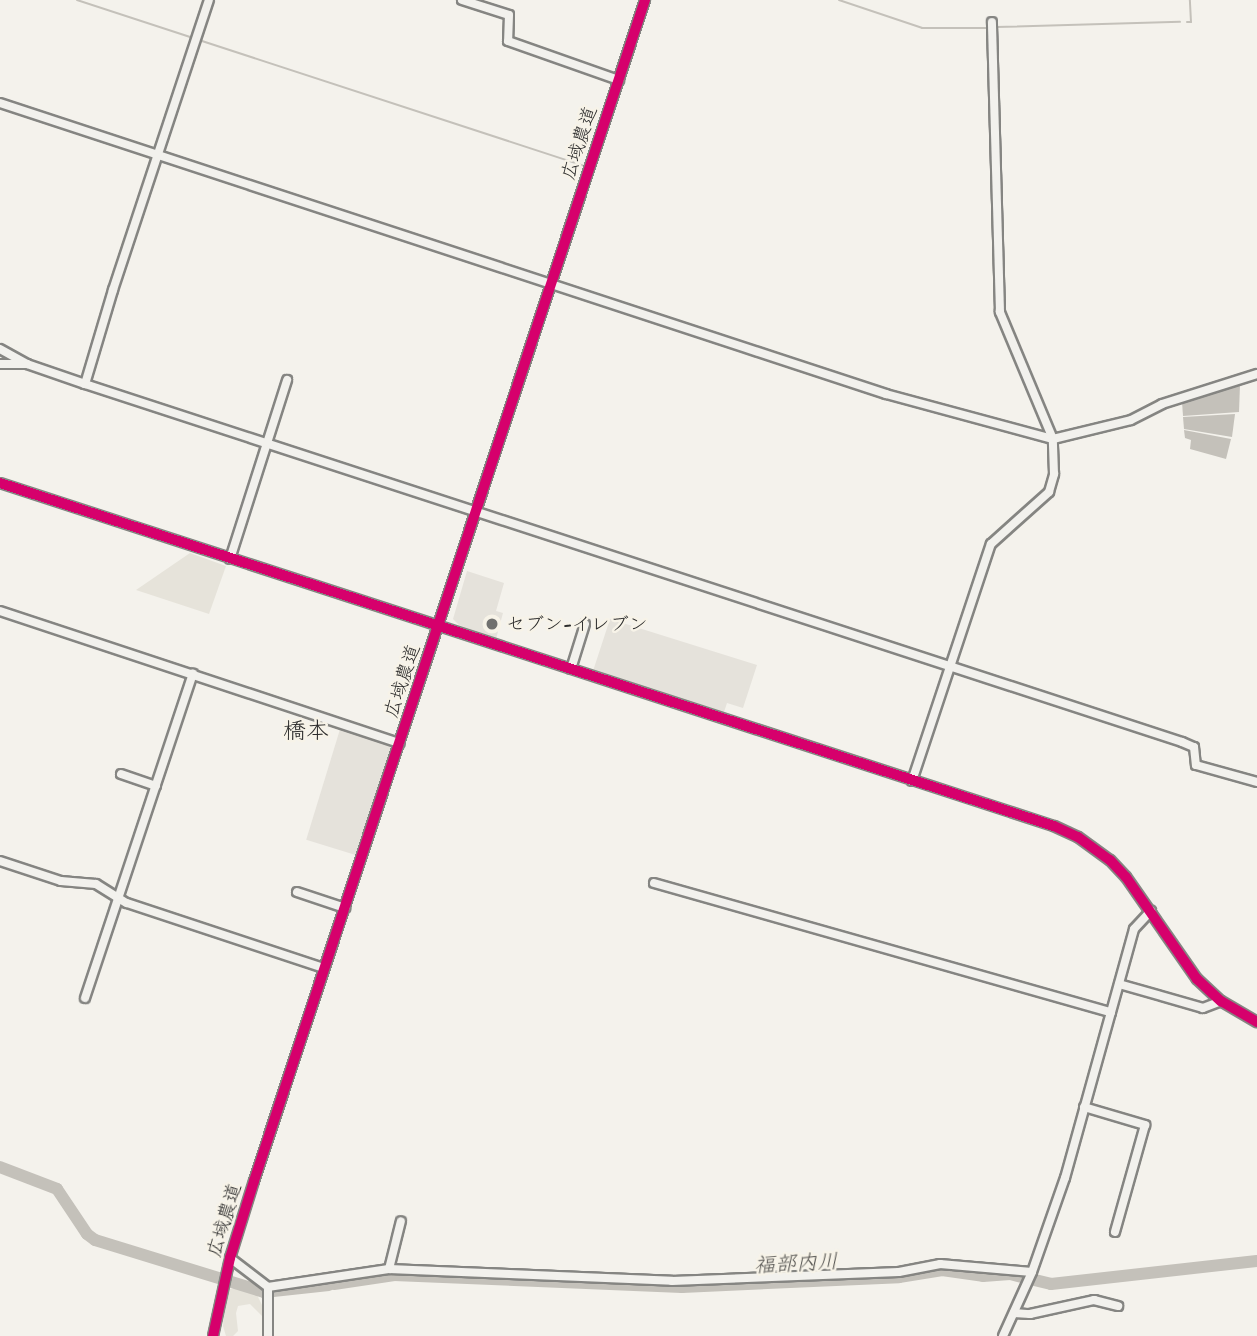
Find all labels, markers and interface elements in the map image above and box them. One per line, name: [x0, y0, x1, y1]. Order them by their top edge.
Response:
street label: 広域農道: [556, 103, 602, 183]
place label: セブン-イレブン: [506, 613, 648, 635]
marker: セブン-イレブン: [484, 616, 500, 632]
street label: 広域農道: [379, 641, 425, 721]
district label: 橋本: [283, 717, 329, 745]
street label: 広域農道: [202, 1180, 246, 1260]
water label: 福部内川: [753, 1248, 839, 1278]

